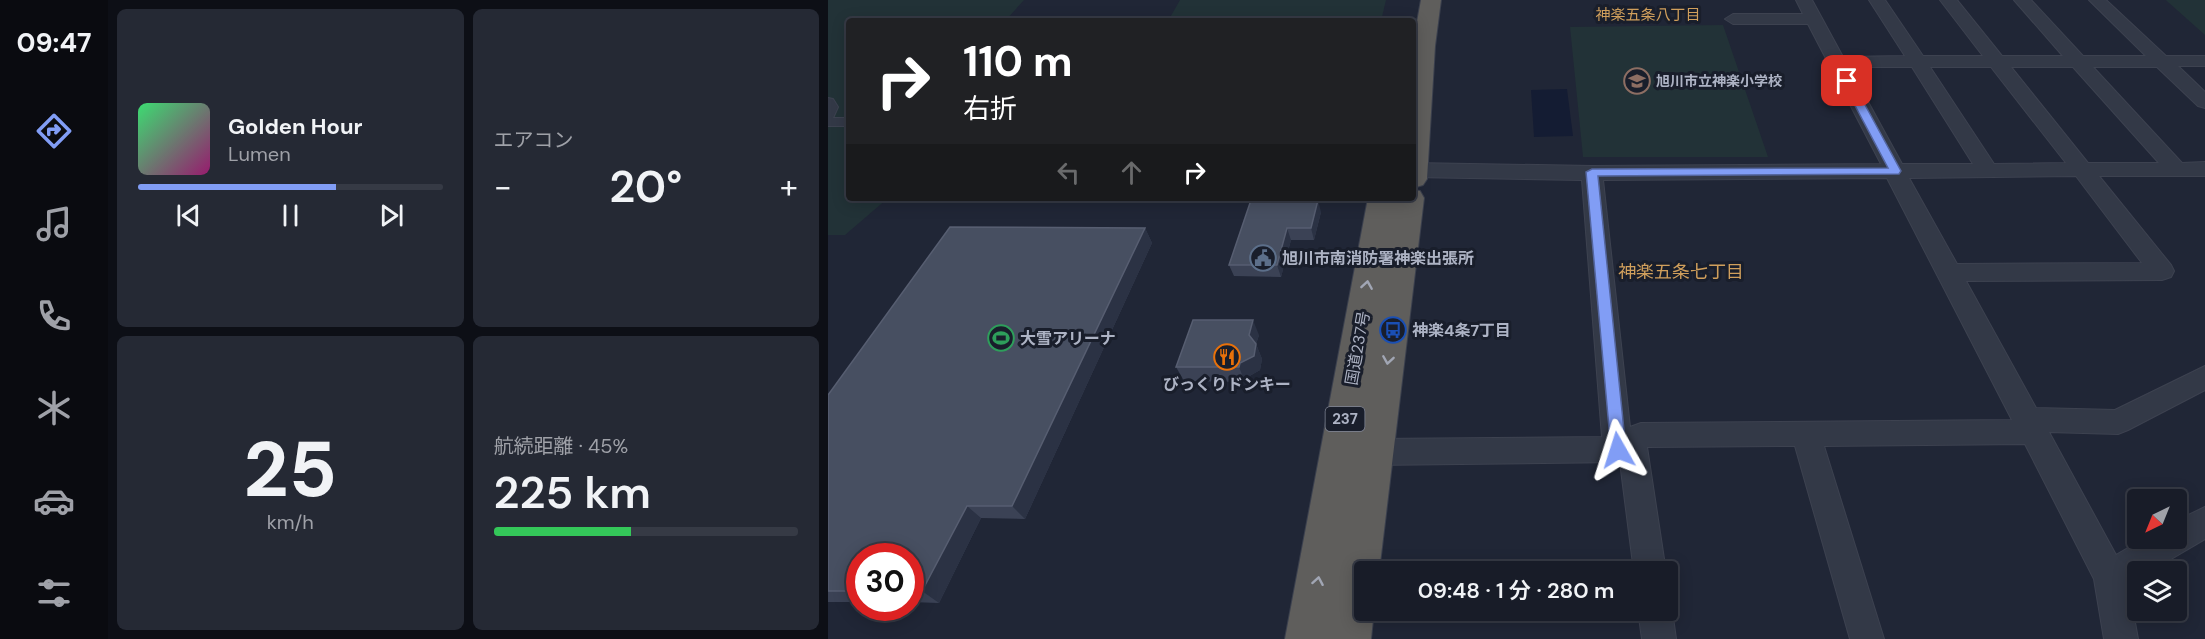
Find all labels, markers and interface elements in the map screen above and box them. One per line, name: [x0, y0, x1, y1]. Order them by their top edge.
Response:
district label: 神楽五条八丁目: [1595, 5, 1701, 25]
text: 09:47: [16, 25, 92, 60]
text: 110 m: [963, 34, 1073, 89]
icon: right: [864, 42, 942, 120]
pin: [1821, 55, 1872, 106]
icon: arrive: [1830, 64, 1863, 97]
school or university icon: 旭川市立神楽小学校: [1622, 66, 1652, 96]
place label: 旭川市立神楽小学校: [1656, 72, 1782, 90]
text: 右折: [963, 91, 1017, 126]
icon: directions: [33, 110, 75, 152]
text: Golden Hour: [228, 112, 363, 141]
text: エアコン: [494, 127, 574, 153]
text: Lumen: [228, 141, 291, 167]
icon: left: [1052, 156, 1085, 189]
icon: ahead: [1115, 156, 1148, 189]
icon: right: [1178, 156, 1211, 189]
text: 20°: [609, 157, 682, 216]
text: −: [494, 165, 512, 208]
text: +: [780, 165, 798, 208]
icon: previous: [172, 199, 205, 232]
icon: pause: [274, 199, 307, 232]
icon: next: [375, 199, 408, 232]
icon: music: [33, 203, 75, 245]
public building icon: 旭川市南消防署神楽出張所: [1248, 243, 1278, 273]
place label: 旭川市南消防署神楽出張所: [1282, 248, 1474, 269]
district label: 神楽五条七丁目: [1618, 260, 1744, 284]
one-way arrow: [1361, 281, 1373, 290]
icon: phone: [33, 295, 75, 337]
street label: 国道237号: [1341, 309, 1374, 387]
bus stop icon: 神楽4条7丁目: [1378, 315, 1408, 345]
place label: 神楽4条7丁目: [1412, 320, 1511, 341]
sports icon: 大雪アリーナ: [986, 323, 1016, 353]
place label: 大雪アリーナ: [1020, 328, 1116, 349]
restaurant icon: びっくりドンキー: [1212, 342, 1242, 372]
one-way arrow: [1383, 355, 1395, 365]
place label: びっくりドンキー: [1163, 374, 1291, 395]
icon: climate: [33, 387, 75, 429]
road number: 237: [1326, 407, 1364, 431]
position arrow: [1586, 418, 1650, 482]
text: 25: [243, 419, 337, 520]
text: 航続距離 · 45%: [494, 433, 628, 459]
text: 225 km: [494, 463, 651, 522]
icon: car: [33, 480, 75, 522]
north arrow: [2127, 489, 2187, 549]
map controls: [2127, 489, 2187, 621]
text: km/h: [267, 509, 314, 535]
speed limit sign: 30: [846, 543, 924, 621]
button: layers: [2127, 561, 2187, 621]
icon: filters: [33, 572, 75, 614]
text: 09:48 · 1 分 · 280 m: [1418, 576, 1614, 605]
one-way arrow: [1311, 577, 1324, 587]

